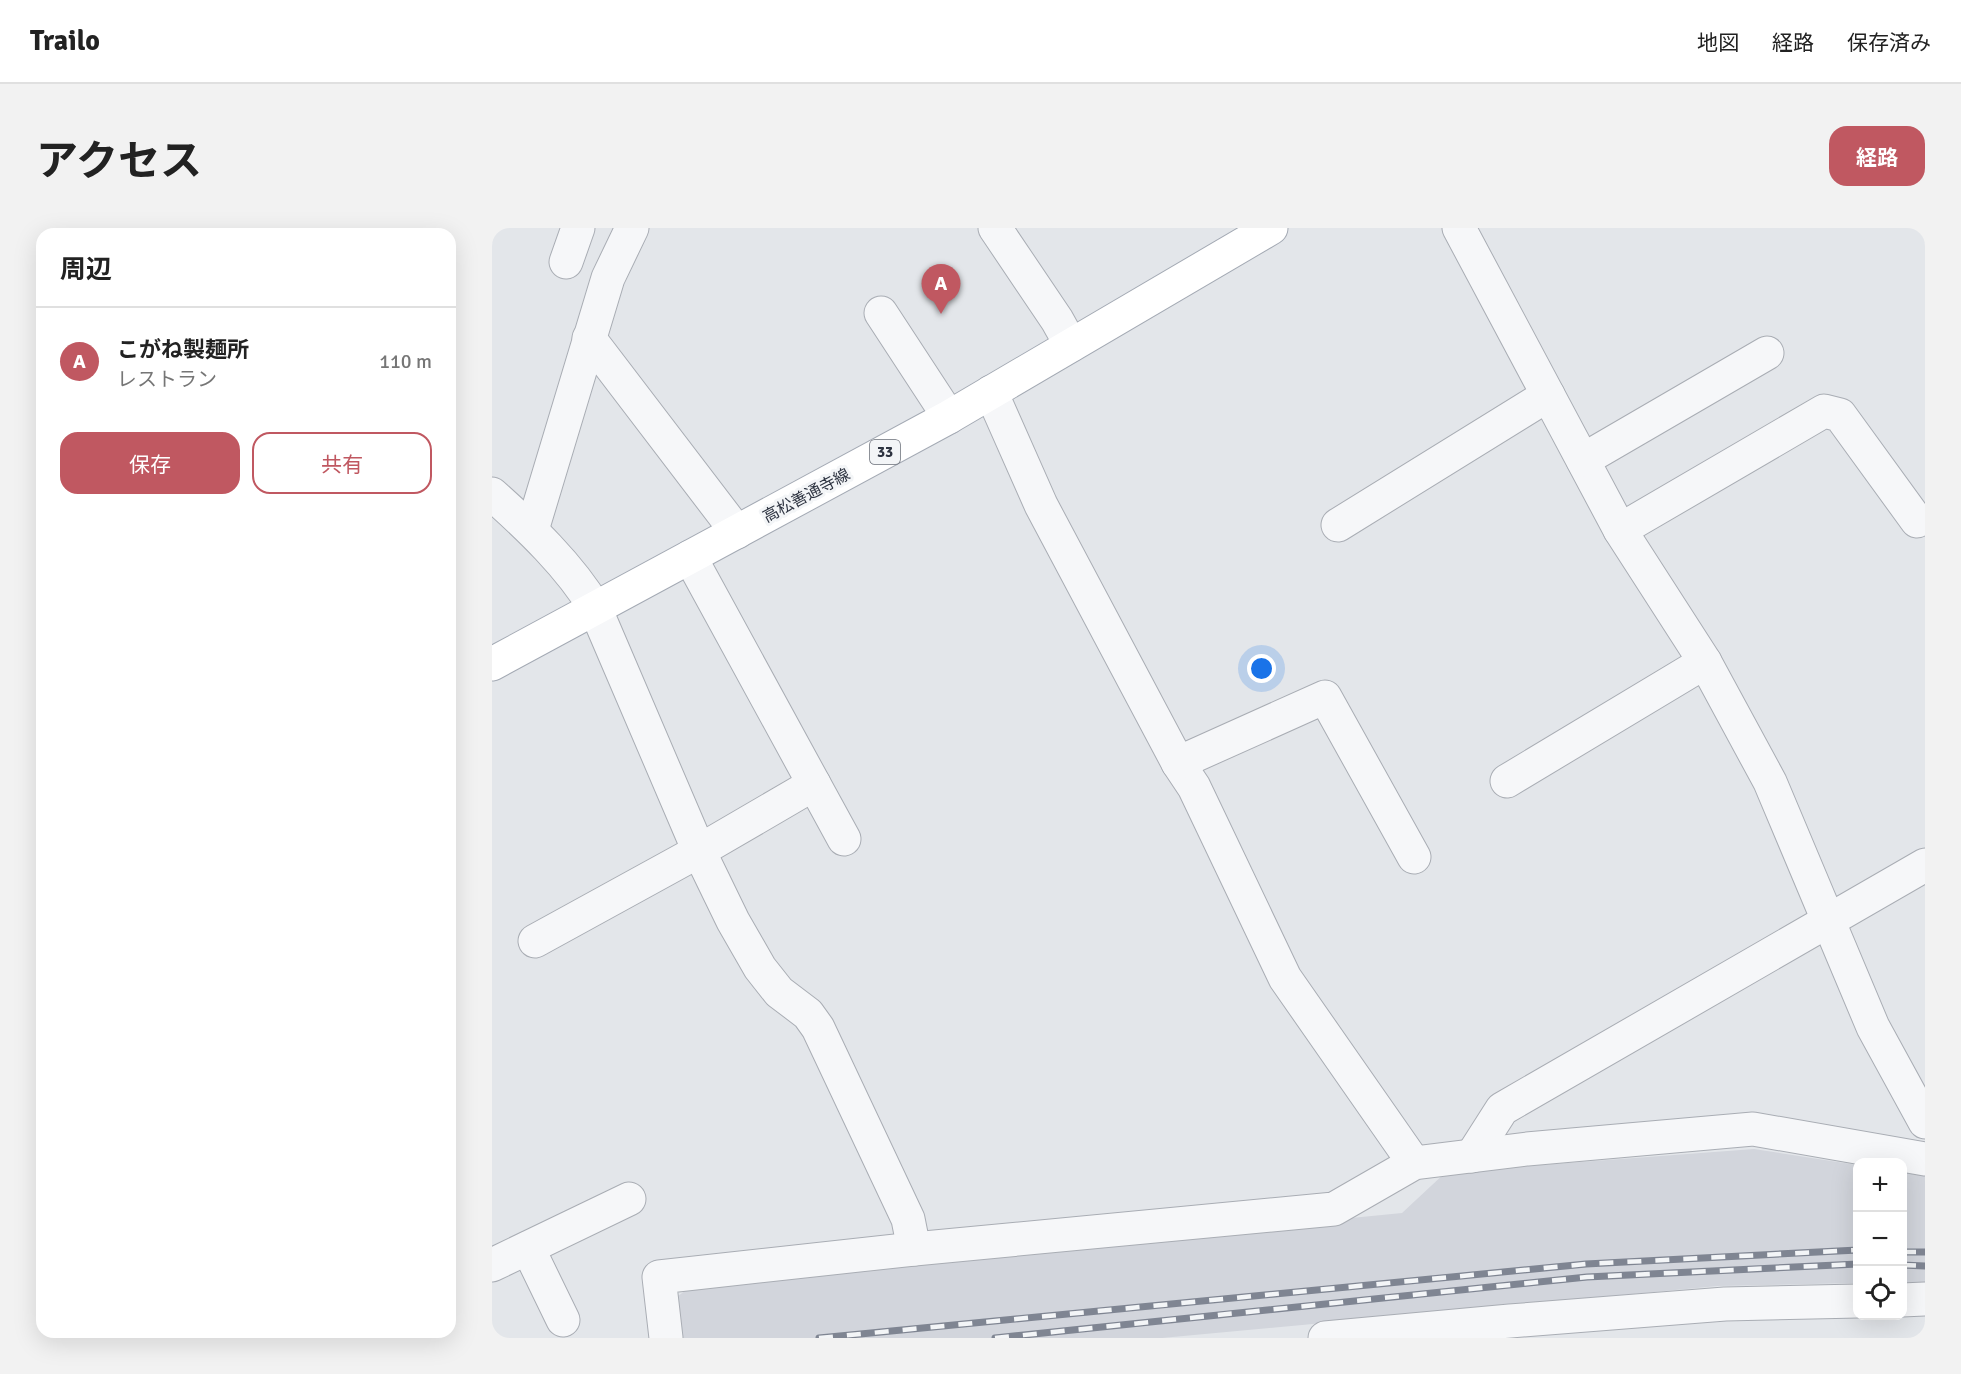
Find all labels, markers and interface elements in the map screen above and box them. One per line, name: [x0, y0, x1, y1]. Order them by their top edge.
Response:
text: Trailo: [30, 24, 100, 58]
text: 地図: [1697, 30, 1739, 56]
text: 経路: [1772, 30, 1814, 56]
text: 保存済み: [1847, 30, 1931, 56]
button: 経路: [1829, 126, 1925, 186]
text: アクセス: [36, 136, 202, 187]
text: 周辺: [60, 254, 112, 286]
pin: A: [922, 264, 960, 314]
text: こがね製麺所: [117, 336, 249, 363]
text: A: [73, 349, 86, 374]
text: 110 m: [379, 349, 432, 374]
text: レストラン: [117, 367, 217, 392]
button: 保存: [60, 432, 240, 494]
button: 共有: [252, 432, 432, 494]
road number: 33: [870, 440, 900, 464]
street label: 高松善通寺線: [759, 465, 854, 527]
your location: [1247, 654, 1276, 683]
map controls: [1853, 1158, 1907, 1320]
button: +: [1853, 1158, 1907, 1212]
button: −: [1853, 1212, 1907, 1266]
button: locate: [1853, 1266, 1907, 1320]

